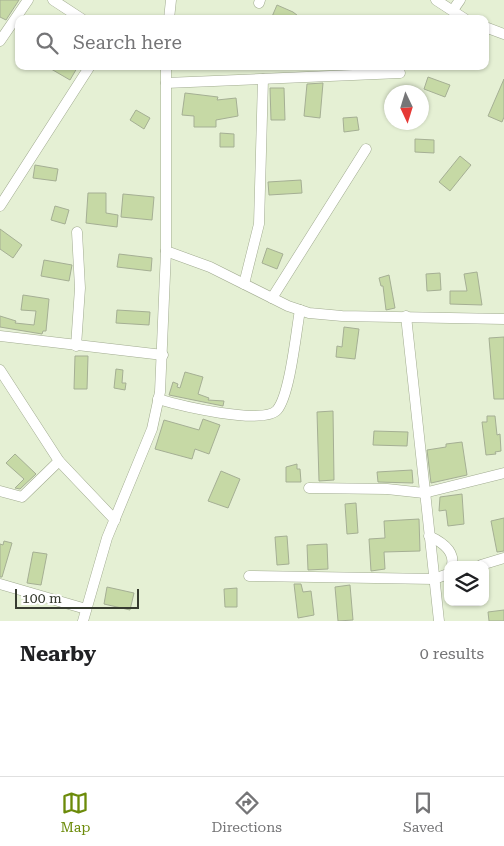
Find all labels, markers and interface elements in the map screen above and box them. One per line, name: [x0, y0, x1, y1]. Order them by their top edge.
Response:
search box: [15, 15, 489, 70]
icon: search: [33, 29, 61, 57]
text: Search here: [73, 31, 182, 54]
north arrow: [384, 85, 429, 130]
map controls: [444, 561, 489, 606]
button: layers: [444, 561, 489, 606]
scale bar: [15, 586, 139, 609]
text: 100 m: [22, 590, 62, 606]
text: Nearby: [20, 642, 96, 666]
text: 0 results: [420, 644, 484, 663]
tab: Map: [61, 789, 90, 835]
tab: Directions: [211, 789, 282, 835]
tab: Saved: [403, 789, 444, 835]

